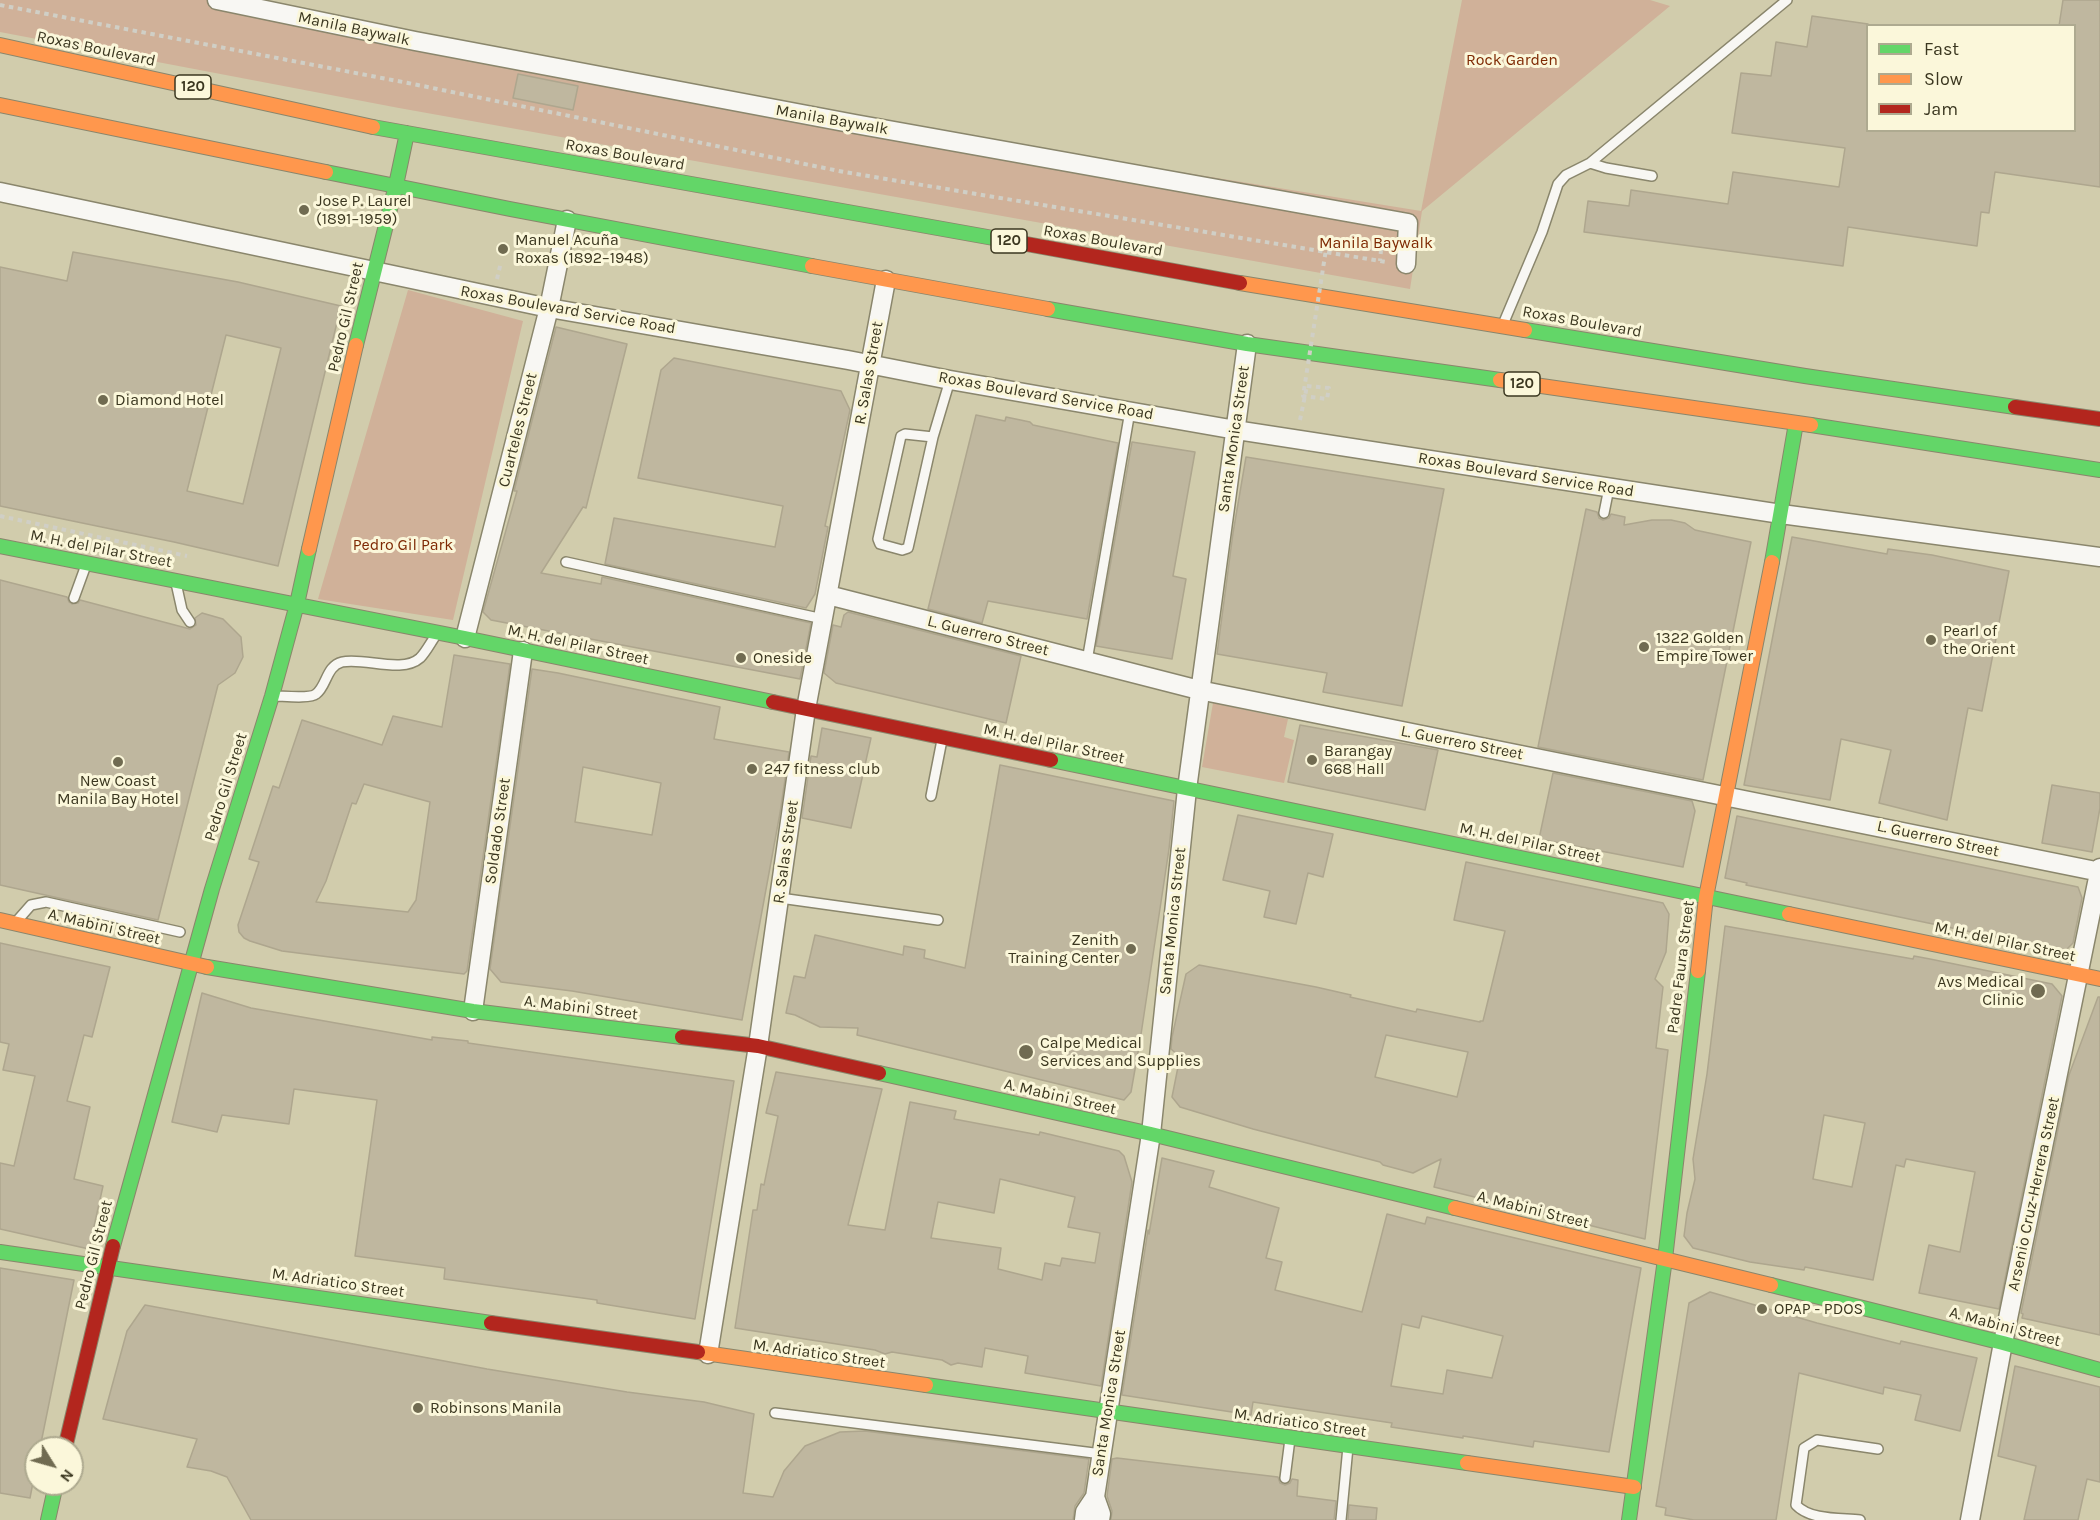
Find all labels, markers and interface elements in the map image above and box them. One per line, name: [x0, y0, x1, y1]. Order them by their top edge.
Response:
street label: Manila Baywalk: [296, 8, 412, 50]
legend: [1866, 24, 2076, 132]
street label: Roxas Boulevard: [35, 27, 157, 71]
text: Fast: [1924, 38, 1959, 60]
park label: Rock Garden: [1466, 50, 1558, 70]
text: Slow: [1924, 68, 1963, 90]
road number: 120: [175, 75, 211, 99]
text: Jam: [1924, 98, 1958, 120]
street label: Manila Baywalk: [774, 101, 890, 139]
street label: Roxas Boulevard: [564, 135, 686, 175]
place label: Jose P. Laurel (1891–1959): [316, 191, 412, 229]
marker: Jose P. Laurel (1891–1959): [297, 203, 311, 217]
street label: Roxas Boulevard: [1042, 221, 1164, 261]
road number: 120: [991, 229, 1027, 253]
place label: Manuel Acuña Roxas (1892–1948): [515, 230, 649, 268]
park label: Manila Baywalk: [1319, 233, 1433, 253]
marker: Manuel Acuña Roxas (1892–1948): [496, 242, 510, 256]
street label: Pedro Gil Street: [324, 260, 368, 374]
street label: Roxas Boulevard Service Road: [459, 282, 677, 338]
street label: Roxas Boulevard: [1521, 302, 1643, 342]
street label: R. Salas Street: [850, 320, 888, 426]
street label: Santa Monica Street: [1214, 364, 1254, 514]
street label: Roxas Boulevard Service Road: [937, 368, 1155, 424]
street label: Cuarteles Street: [495, 371, 541, 489]
road number: 120: [1504, 372, 1540, 396]
place label: Diamond Hotel: [115, 390, 224, 410]
marker: Diamond Hotel: [96, 393, 110, 407]
street label: Roxas Boulevard Service Road: [1417, 448, 1635, 502]
street label: M. H. del Pilar Street: [29, 526, 173, 572]
park label: Pedro Gil Park: [353, 535, 453, 555]
street label: L. Guerrero Street: [925, 612, 1051, 660]
street label: M. H. del Pilar Street: [506, 621, 650, 669]
place label: Pearl of the Orient: [1943, 621, 2015, 659]
place label: 1322 Golden Empire Tower: [1656, 628, 1753, 666]
marker: Pearl of the Orient: [1924, 633, 1938, 647]
marker: 1322 Golden Empire Tower: [1637, 640, 1651, 654]
place label: Oneside: [753, 648, 812, 668]
marker: Oneside: [734, 651, 748, 665]
street label: M. H. del Pilar Street: [982, 720, 1126, 768]
street label: L. Guerrero Street: [1399, 722, 1525, 764]
street label: Pedro Gil Street: [200, 731, 252, 843]
place label: Barangay 668 Hall: [1324, 741, 1392, 779]
marker: Barangay 668 Hall: [1305, 753, 1319, 767]
marker: New Coast Manila Bay Hotel: [111, 755, 125, 769]
place label: 247 fitness club: [764, 759, 880, 779]
marker: 247 fitness club: [745, 762, 759, 776]
place label: New Coast Manila Bay Hotel: [57, 771, 179, 809]
street label: Soldado Street: [481, 777, 515, 885]
street label: R. Salas Street: [769, 799, 803, 905]
street label: L. Guerrero Street: [1875, 817, 2001, 861]
street label: M. H. del Pilar Street: [1458, 819, 1602, 867]
street label: Santa Monica Street: [1156, 846, 1190, 996]
street label: Padre Faura Street: [1663, 899, 1699, 1035]
street label: A. Mabini Street: [46, 905, 162, 949]
street label: M. H. del Pilar Street: [1933, 918, 2077, 966]
place label: Zenith Training Center: [1008, 930, 1119, 968]
marker: Zenith Training Center: [1124, 942, 1138, 956]
place label: Avs Medical Clinic: [1937, 972, 2024, 1010]
marker: Avs Medical Clinic: [2029, 982, 2047, 1000]
street label: A. Mabini Street: [523, 991, 639, 1025]
place label: Calpe Medical Services and Supplies: [1040, 1033, 1201, 1071]
marker: Calpe Medical Services and Supplies: [1017, 1043, 1035, 1061]
street label: A. Mabini Street: [1002, 1075, 1118, 1119]
street label: Arsenio Cruz-Herrera Street: [2004, 1095, 2064, 1293]
street label: A. Mabini Street: [1475, 1187, 1591, 1233]
street label: Pedro Gil Street: [71, 1198, 117, 1312]
street label: M. Adriatico Street: [270, 1264, 406, 1302]
place label: OPAP - PDOS: [1774, 1299, 1863, 1319]
marker: OPAP - PDOS: [1755, 1302, 1769, 1316]
street label: A. Mabini Street: [1947, 1303, 2063, 1351]
street label: Santa Monica Street: [1088, 1328, 1130, 1478]
street label: M. Adriatico Street: [751, 1335, 887, 1373]
place label: Robinsons Manila: [430, 1398, 562, 1418]
marker: Robinsons Manila: [411, 1401, 425, 1415]
street label: M. Adriatico Street: [1232, 1404, 1368, 1442]
north arrow: [24, 1436, 84, 1496]
text: N: [56, 1466, 78, 1486]

